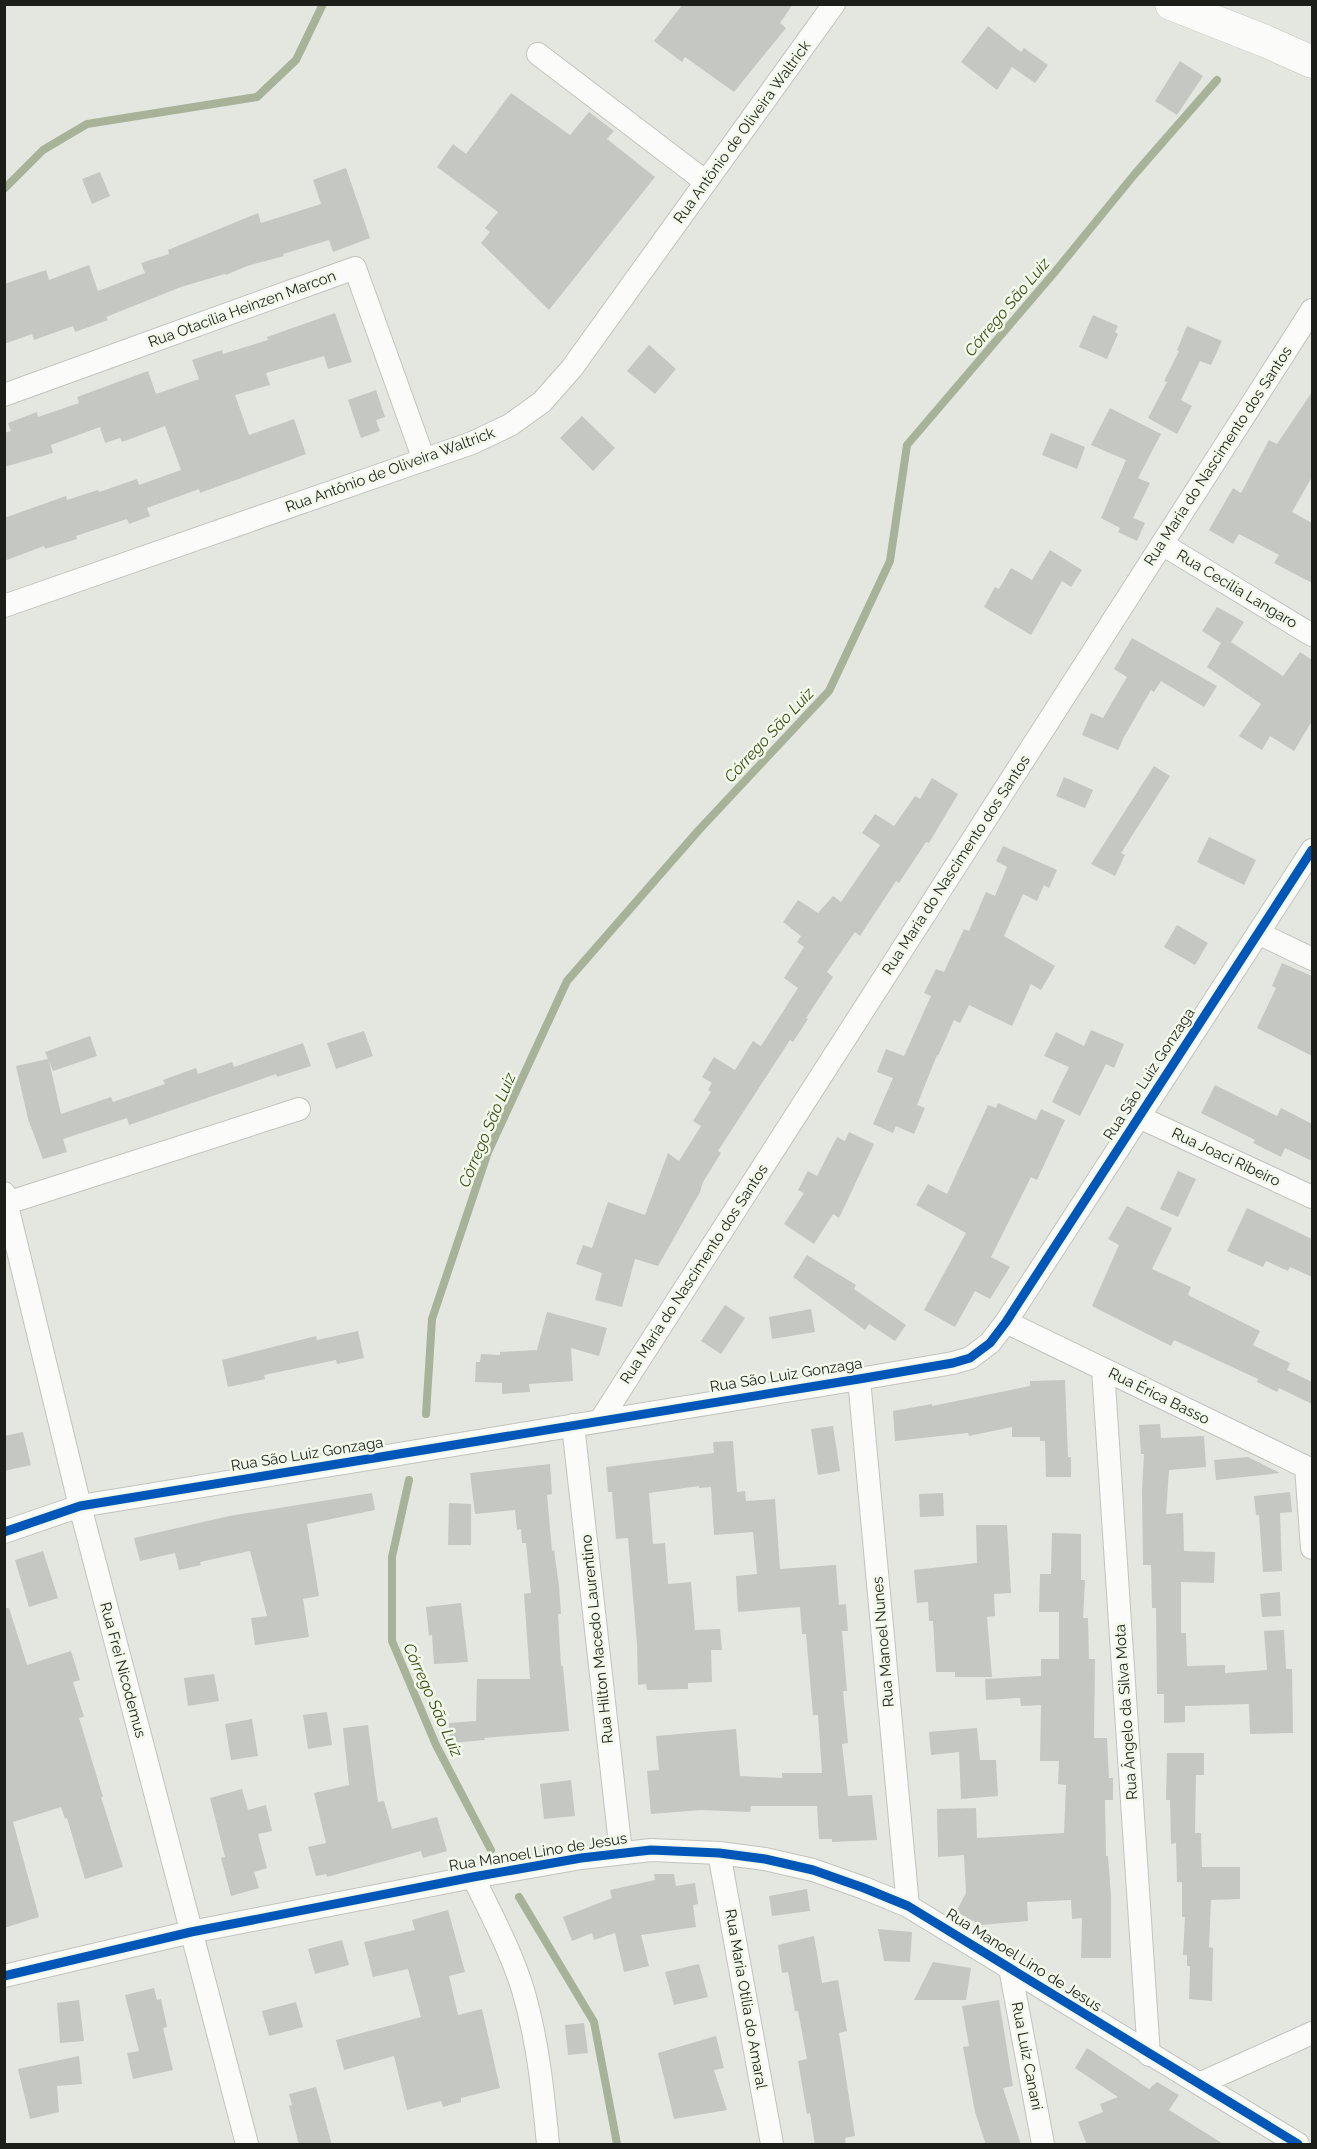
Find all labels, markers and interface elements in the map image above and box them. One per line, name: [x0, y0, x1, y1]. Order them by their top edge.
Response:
street label: Rua Antônio de Oliveira Waltrick: [670, 37, 814, 227]
water label: Córrego São Luiz: [960, 254, 1054, 360]
street label: Rua Otacília Heinzen Marcon: [146, 267, 338, 351]
street label: Rua Maria do Nascimento dos Santos: [1140, 343, 1296, 569]
street label: Rua Antônio de Oliveira Waltrick: [283, 424, 497, 516]
street label: Rua Cecília Langaro: [1173, 546, 1301, 632]
water label: Córrego São Luiz: [720, 683, 818, 786]
street label: Rua Maria do Nascimento dos Santos: [878, 752, 1034, 978]
street label: Rua São Luiz Gonzaga: [1099, 1004, 1199, 1144]
water label: Córrego São Luiz: [454, 1069, 520, 1190]
street label: Rua Joaci Ribeiro: [1169, 1124, 1283, 1190]
street label: Rua Maria do Nascimento dos Santos: [616, 1161, 772, 1387]
street label: Rua São Luiz Gonzaga: [708, 1354, 864, 1396]
street label: Rua Érica Basso: [1106, 1364, 1212, 1428]
street label: Rua São Luiz Gonzaga: [229, 1433, 385, 1475]
street label: Rua Hilton Macedo Laurentino: [577, 1534, 617, 1744]
street label: Rua Manoel Nunes: [868, 1576, 898, 1708]
street label: Rua Frei Nicodemus: [96, 1600, 150, 1740]
street label: Rua Ângelo da Silva Mota: [1111, 1623, 1141, 1801]
water label: Córrego São Luiz: [399, 1640, 467, 1760]
street label: Rua Manoel Lino de Jesus: [448, 1829, 628, 1875]
street label: Rua Manoel Lino de Jesus: [943, 1905, 1105, 2015]
street label: Rua Maria Otília do Amaral: [721, 1908, 771, 2091]
street label: Rua Luiz Canani: [1008, 2000, 1046, 2112]

